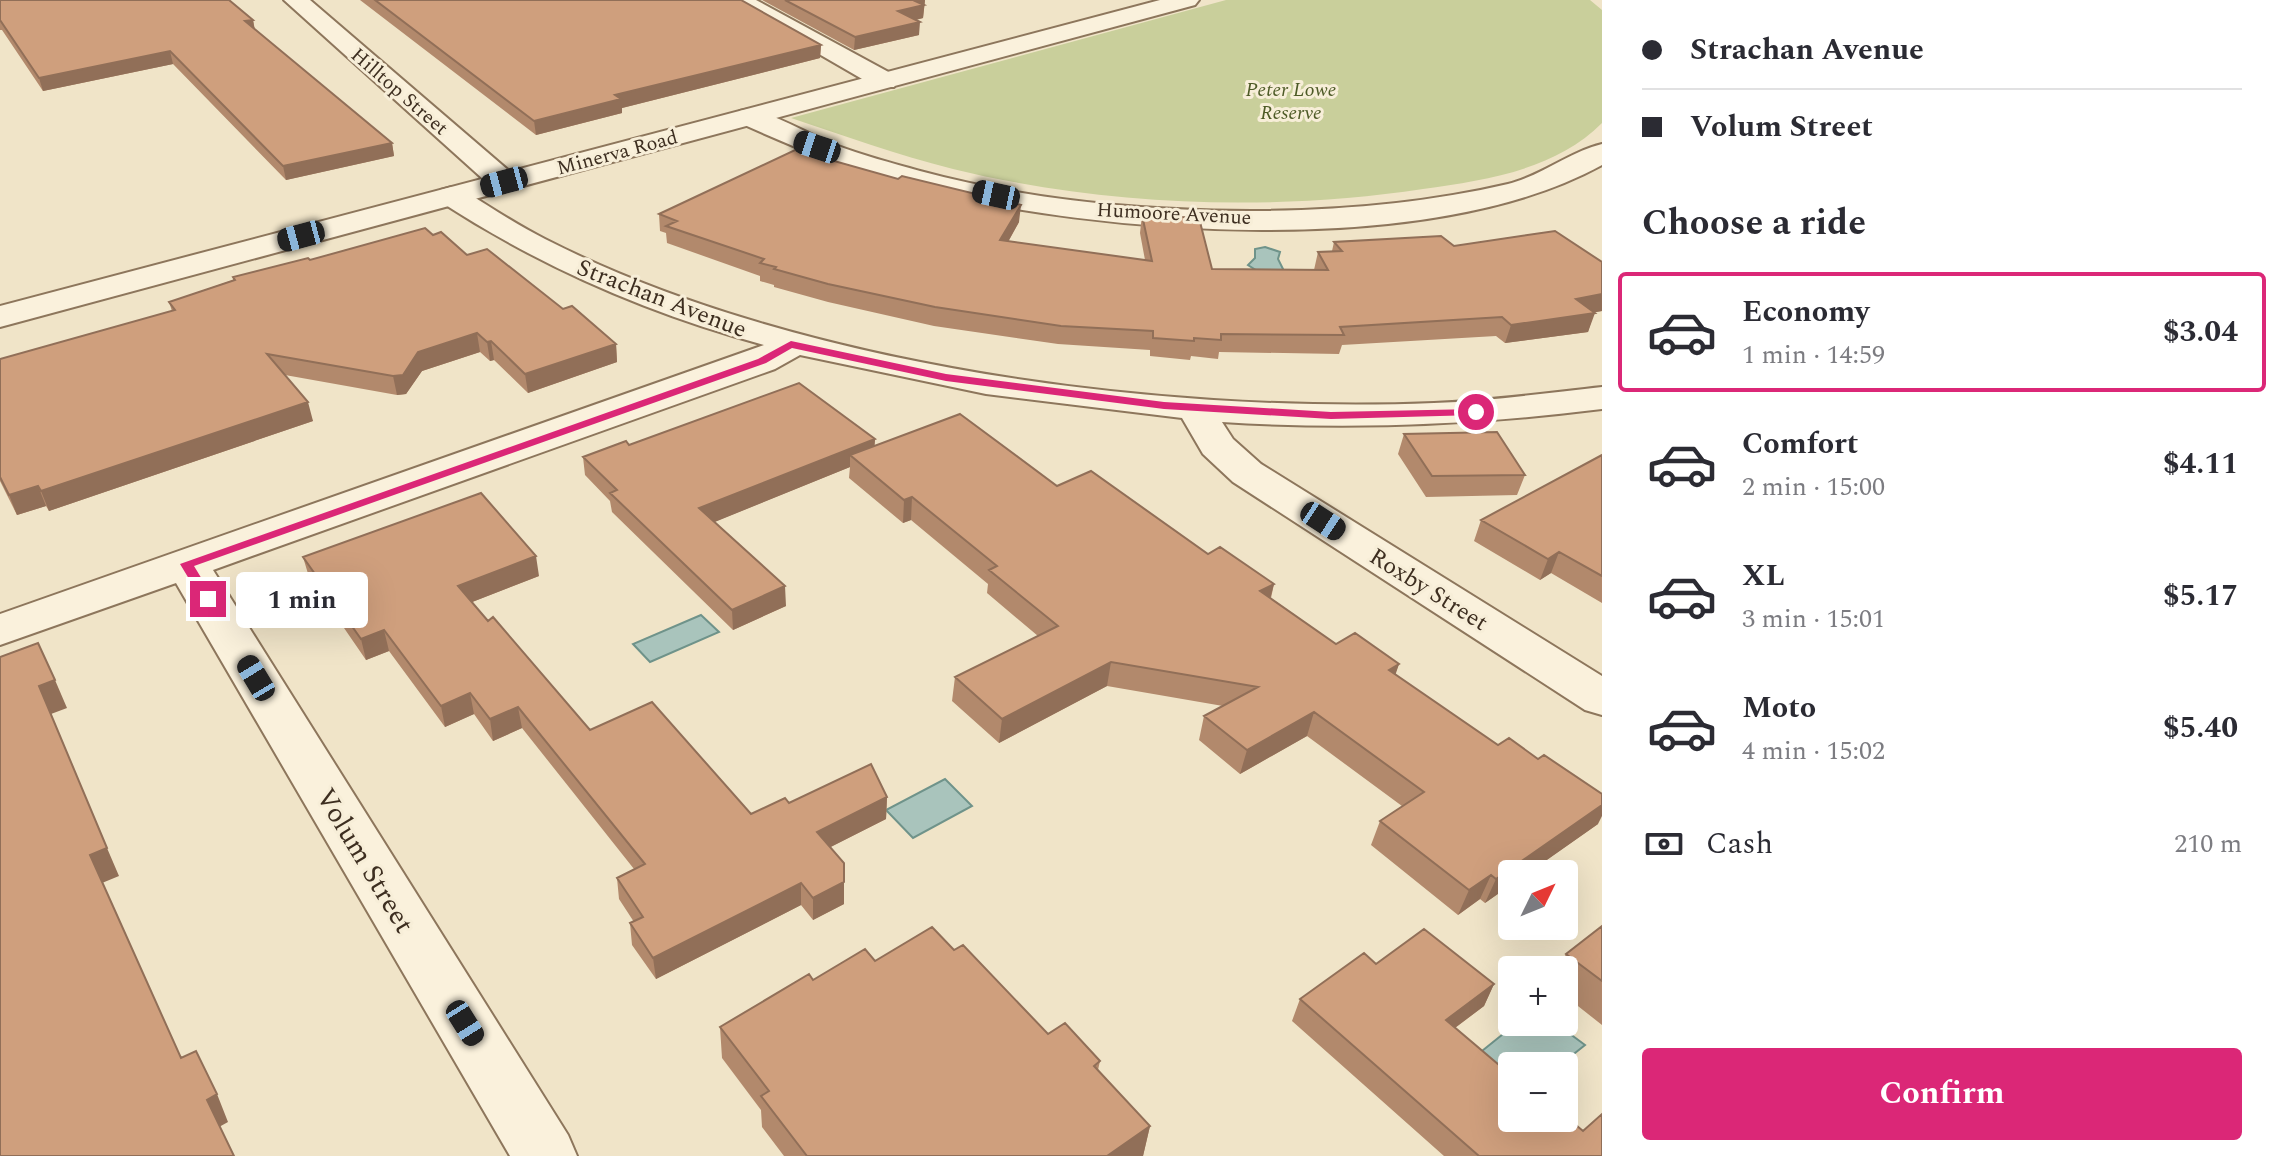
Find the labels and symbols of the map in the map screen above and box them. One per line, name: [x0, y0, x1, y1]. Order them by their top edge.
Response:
street label: Hilltop Street: [344, 41, 455, 143]
park label: Peter Lowe Reserve: [1246, 75, 1337, 128]
street label: Minerva Road: [553, 122, 681, 184]
car: [790, 128, 844, 166]
car: [478, 164, 530, 200]
car: [970, 178, 1022, 212]
street label: Humoore Avenue: [1096, 195, 1252, 233]
car: [275, 218, 327, 254]
street label: Strachan Avenue: [571, 250, 752, 348]
route start: [1458, 394, 1494, 430]
car: [1296, 498, 1350, 544]
street label: Roxby Street: [1362, 539, 1495, 641]
callout: 1 min: [236, 571, 368, 627]
route end: [190, 581, 226, 617]
car: [233, 651, 279, 705]
street label: Volum Street: [304, 780, 425, 942]
north arrow: [1498, 860, 1578, 940]
car: [442, 996, 488, 1050]

